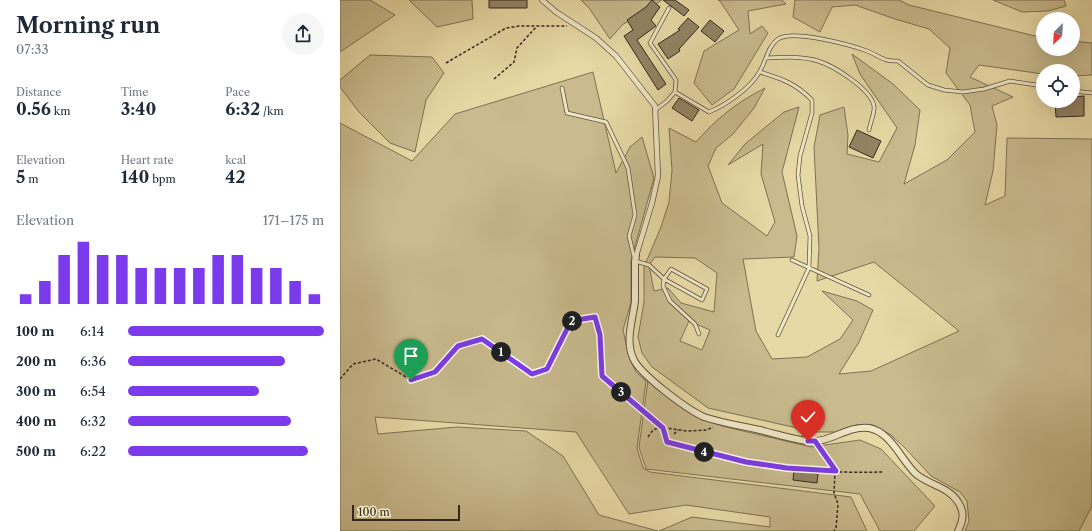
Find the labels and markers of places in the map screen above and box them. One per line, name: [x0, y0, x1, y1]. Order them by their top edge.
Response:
pin: 2: [562, 311, 582, 331]
pin: [394, 339, 428, 380]
pin: 1: [491, 342, 511, 362]
pin: 3: [611, 382, 631, 402]
pin: [791, 400, 825, 441]
pin: 4: [694, 442, 714, 462]

